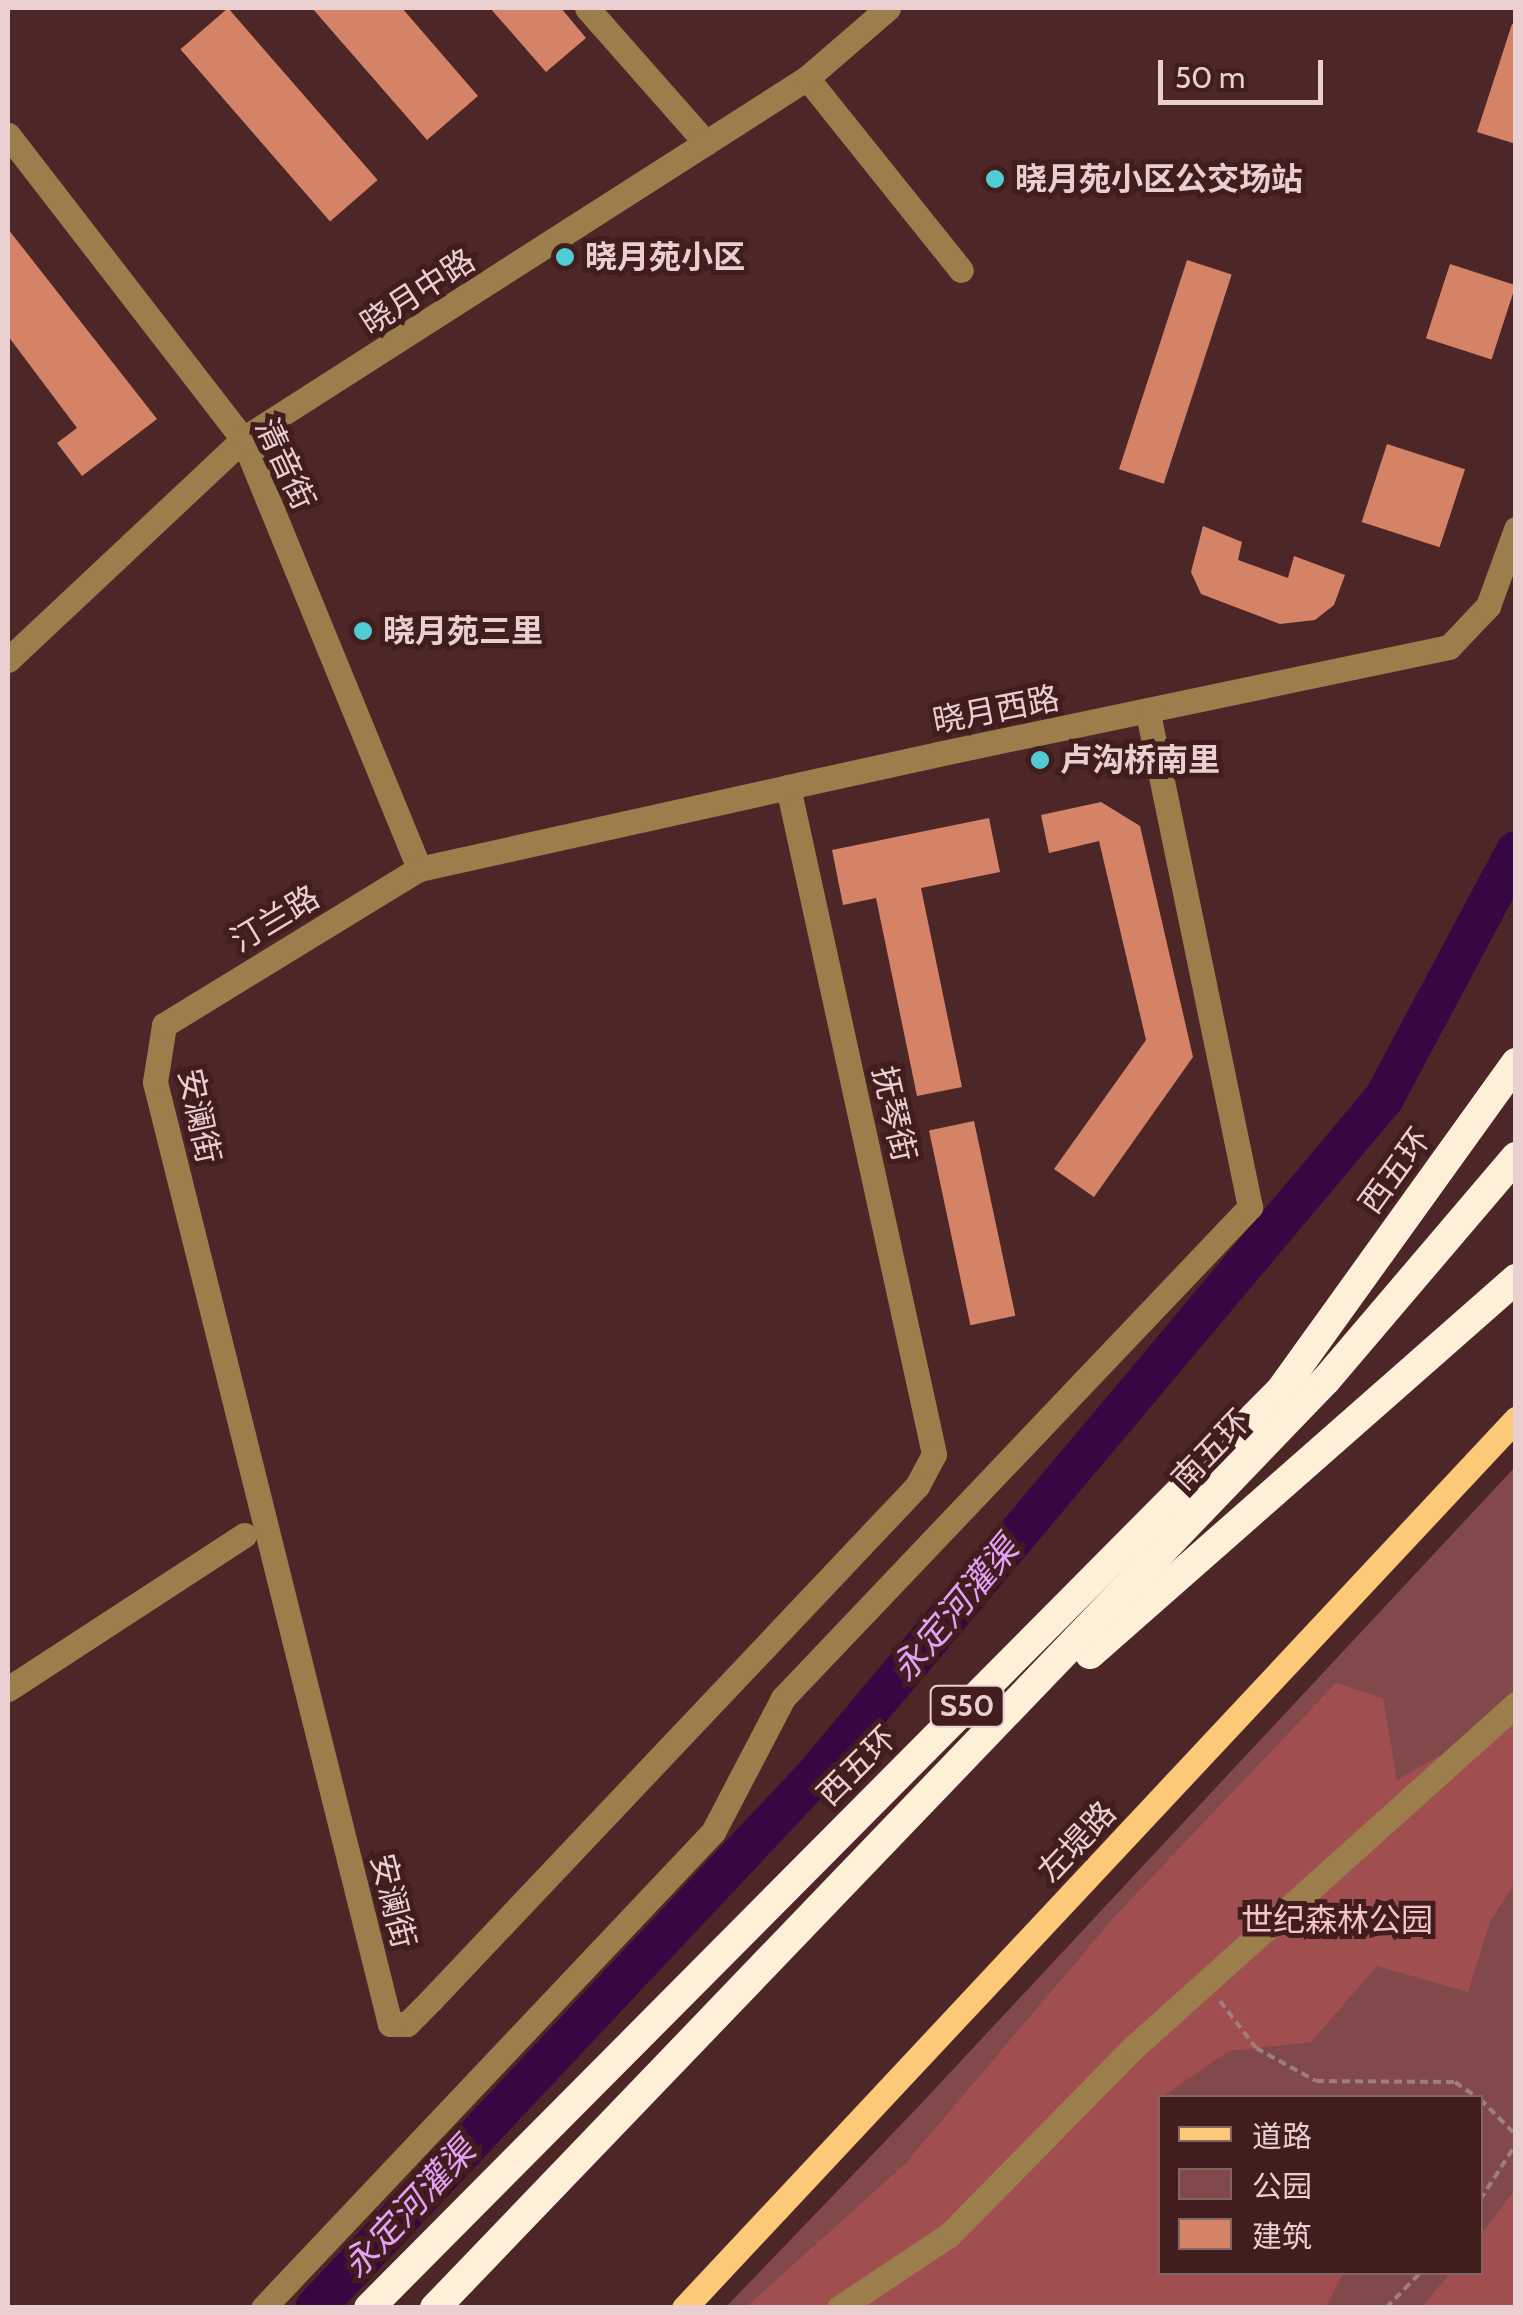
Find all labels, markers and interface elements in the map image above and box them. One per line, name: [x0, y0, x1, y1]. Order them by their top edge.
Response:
scale bar: [1163, 40, 1328, 102]
text: 50 m: [1175, 59, 1245, 96]
place label: 晓月苑小区公交场站: [1015, 160, 1303, 198]
marker: 晓月苑小区公交场站: [984, 168, 1006, 190]
place label: 晓月苑小区: [585, 238, 745, 276]
street label: 晓月中路: [354, 241, 482, 343]
marker: 晓月苑小区: [554, 246, 576, 268]
street label: 清音街: [247, 412, 323, 516]
place label: 晓月苑三里: [383, 612, 543, 650]
marker: 晓月苑三里: [352, 620, 374, 642]
street label: 晓月西路: [930, 679, 1062, 741]
place label: 卢沟桥南里: [1060, 741, 1220, 779]
marker: 卢沟桥南里: [1029, 749, 1051, 771]
street label: 汀兰路: [224, 878, 326, 960]
street label: 抚琴街: [864, 1063, 924, 1165]
street label: 安澜街: [170, 1065, 228, 1167]
street label: 西五环: [1351, 1121, 1439, 1221]
street label: 南五环: [1164, 1402, 1258, 1498]
water label: 永定河灌渠: [883, 1528, 1027, 1690]
road number: S50: [930, 1681, 1004, 1731]
street label: 西五环: [809, 1718, 905, 1814]
street label: 左堤路: [1030, 1794, 1124, 1890]
street label: 安澜街: [363, 1850, 423, 1952]
park label: 世纪森林公园: [1241, 1901, 1433, 1939]
legend: [1158, 2095, 1483, 2275]
text: 道路: [1252, 2118, 1312, 2155]
water label: 永定河灌渠: [334, 2130, 484, 2286]
text: 公园: [1252, 2168, 1312, 2205]
text: 建筑: [1252, 2218, 1312, 2255]

